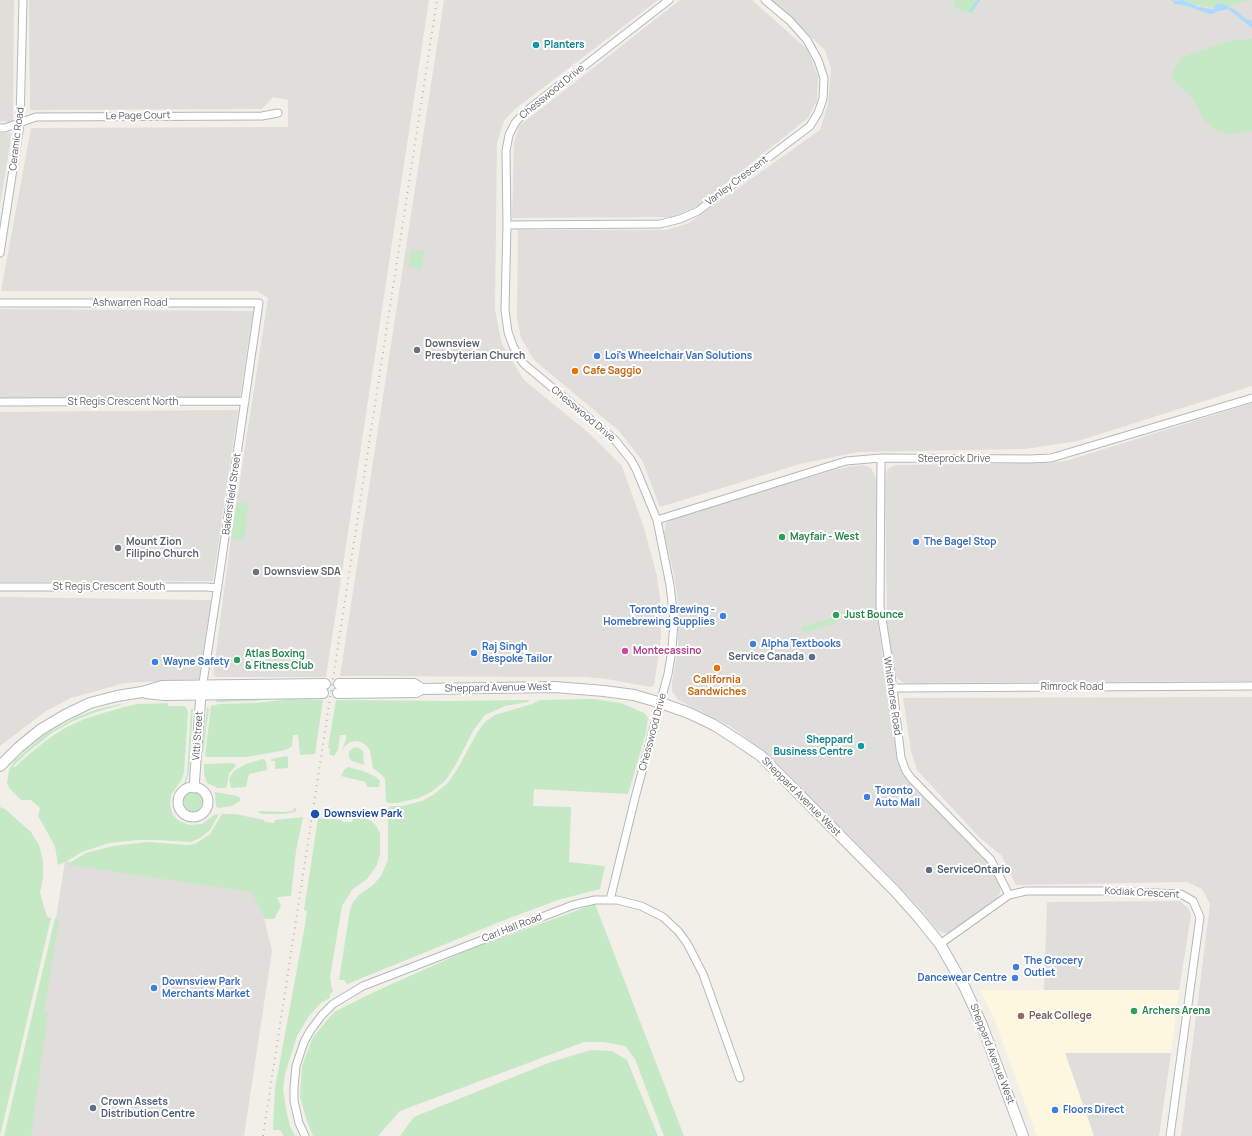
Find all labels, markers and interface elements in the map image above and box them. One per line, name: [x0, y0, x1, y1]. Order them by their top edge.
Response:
place label: Planters: [544, 39, 584, 51]
marker: Planters: [531, 40, 541, 50]
street label: Chesswood Drive: [517, 62, 587, 122]
street label: Ceramic Road: [7, 107, 27, 171]
street label: Le Page Court: [106, 109, 170, 123]
street label: Vanley Crescent: [703, 154, 771, 208]
street label: Ashwarren Road: [93, 297, 167, 309]
place label: Downsview Presbyterian Church: [425, 338, 525, 362]
marker: Downsview Presbyterian Church: [412, 345, 422, 355]
place label: Loi's Wheelchair Van Solutions: [605, 350, 752, 362]
marker: Loi's Wheelchair Van Solutions: [592, 351, 602, 361]
place label: Cafe Saggio: [583, 365, 641, 377]
marker: Cafe Saggio: [570, 366, 580, 376]
street label: Chesswood Drive: [549, 384, 617, 444]
street label: St Regis Crescent North: [68, 396, 178, 408]
street label: Bakersfield Street: [220, 452, 244, 536]
street label: Steeprock Drive: [918, 453, 990, 465]
place label: Mayfair - West: [790, 531, 859, 543]
marker: Mayfair - West: [777, 532, 787, 542]
place label: Mount Zion Filipino Church: [126, 536, 199, 560]
place label: The Bagel Stop: [924, 536, 996, 548]
marker: The Bagel Stop: [911, 537, 921, 547]
marker: Mount Zion Filipino Church: [113, 543, 123, 553]
place label: Downsview SDA: [264, 566, 341, 578]
marker: Downsview SDA: [251, 567, 261, 577]
street label: St Regis Crescent South: [53, 581, 165, 593]
place label: Toronto Brewing - Homebrewing Supplies: [603, 604, 715, 628]
place label: Just Bounce: [844, 609, 904, 621]
marker: Just Bounce: [831, 610, 841, 620]
marker: Toronto Brewing - Homebrewing Supplies: [718, 611, 728, 621]
place label: Alpha Textbooks: [761, 638, 841, 650]
marker: Alpha Textbooks: [748, 639, 758, 649]
place label: Raj Singh Bespoke Tailor: [482, 641, 552, 664]
place label: Montecassino: [633, 645, 701, 657]
marker: Montecassino: [620, 646, 630, 656]
place label: Atlas Boxing & Fitness Club: [245, 648, 314, 672]
marker: Raj Singh Bespoke Tailor: [469, 648, 479, 658]
place label: Service Canada: [728, 651, 804, 663]
marker: Service Canada: [807, 652, 817, 662]
marker: Atlas Boxing & Fitness Club: [232, 655, 242, 665]
place label: Wayne Safety: [163, 656, 229, 668]
street label: Whitehorse Road: [881, 656, 903, 736]
marker: Wayne Safety: [150, 657, 160, 667]
marker: California Sandwiches: [712, 663, 722, 673]
place label: California Sandwiches: [688, 674, 746, 698]
street label: Sheppard Avenue West: [445, 681, 551, 695]
street label: Rimrock Road: [1041, 681, 1103, 693]
street label: Chesswood Drive: [637, 692, 669, 772]
street label: Vitti Street: [190, 711, 206, 761]
place label: Sheppard Business Centre: [773, 734, 853, 758]
marker: Sheppard Business Centre: [856, 741, 866, 751]
street label: Sheppard Avenue West: [759, 755, 843, 839]
place label: Toronto Auto Mall: [875, 785, 920, 808]
marker: Toronto Auto Mall: [862, 792, 872, 802]
marker: Downsview Park: [309, 808, 321, 820]
place label: Downsview Park: [324, 808, 402, 820]
place label: ServiceOntario: [937, 864, 1010, 876]
marker: ServiceOntario: [924, 865, 934, 875]
street label: Kodiak Crescent: [1104, 885, 1180, 901]
street label: Carl Hall Road: [480, 911, 544, 945]
place label: The Grocery Outlet: [1024, 955, 1083, 978]
marker: The Grocery Outlet: [1011, 962, 1021, 972]
place label: Dancewear Centre: [917, 972, 1007, 984]
marker: Dancewear Centre: [1010, 973, 1020, 983]
place label: Downsview Park Merchants Market: [162, 976, 250, 1000]
marker: Downsview Park Merchants Market: [149, 983, 159, 993]
street label: Sheppard Avenue West: [967, 1002, 1017, 1106]
place label: Archers Arena: [1142, 1005, 1210, 1017]
marker: Archers Arena: [1129, 1006, 1139, 1016]
place label: Peak College: [1029, 1010, 1092, 1022]
marker: Peak College: [1016, 1011, 1026, 1021]
place label: Crown Assets Distribution Centre: [101, 1096, 195, 1120]
marker: Crown Assets Distribution Centre: [88, 1103, 98, 1113]
place label: Floors Direct: [1063, 1104, 1124, 1116]
marker: Floors Direct: [1050, 1105, 1060, 1115]

